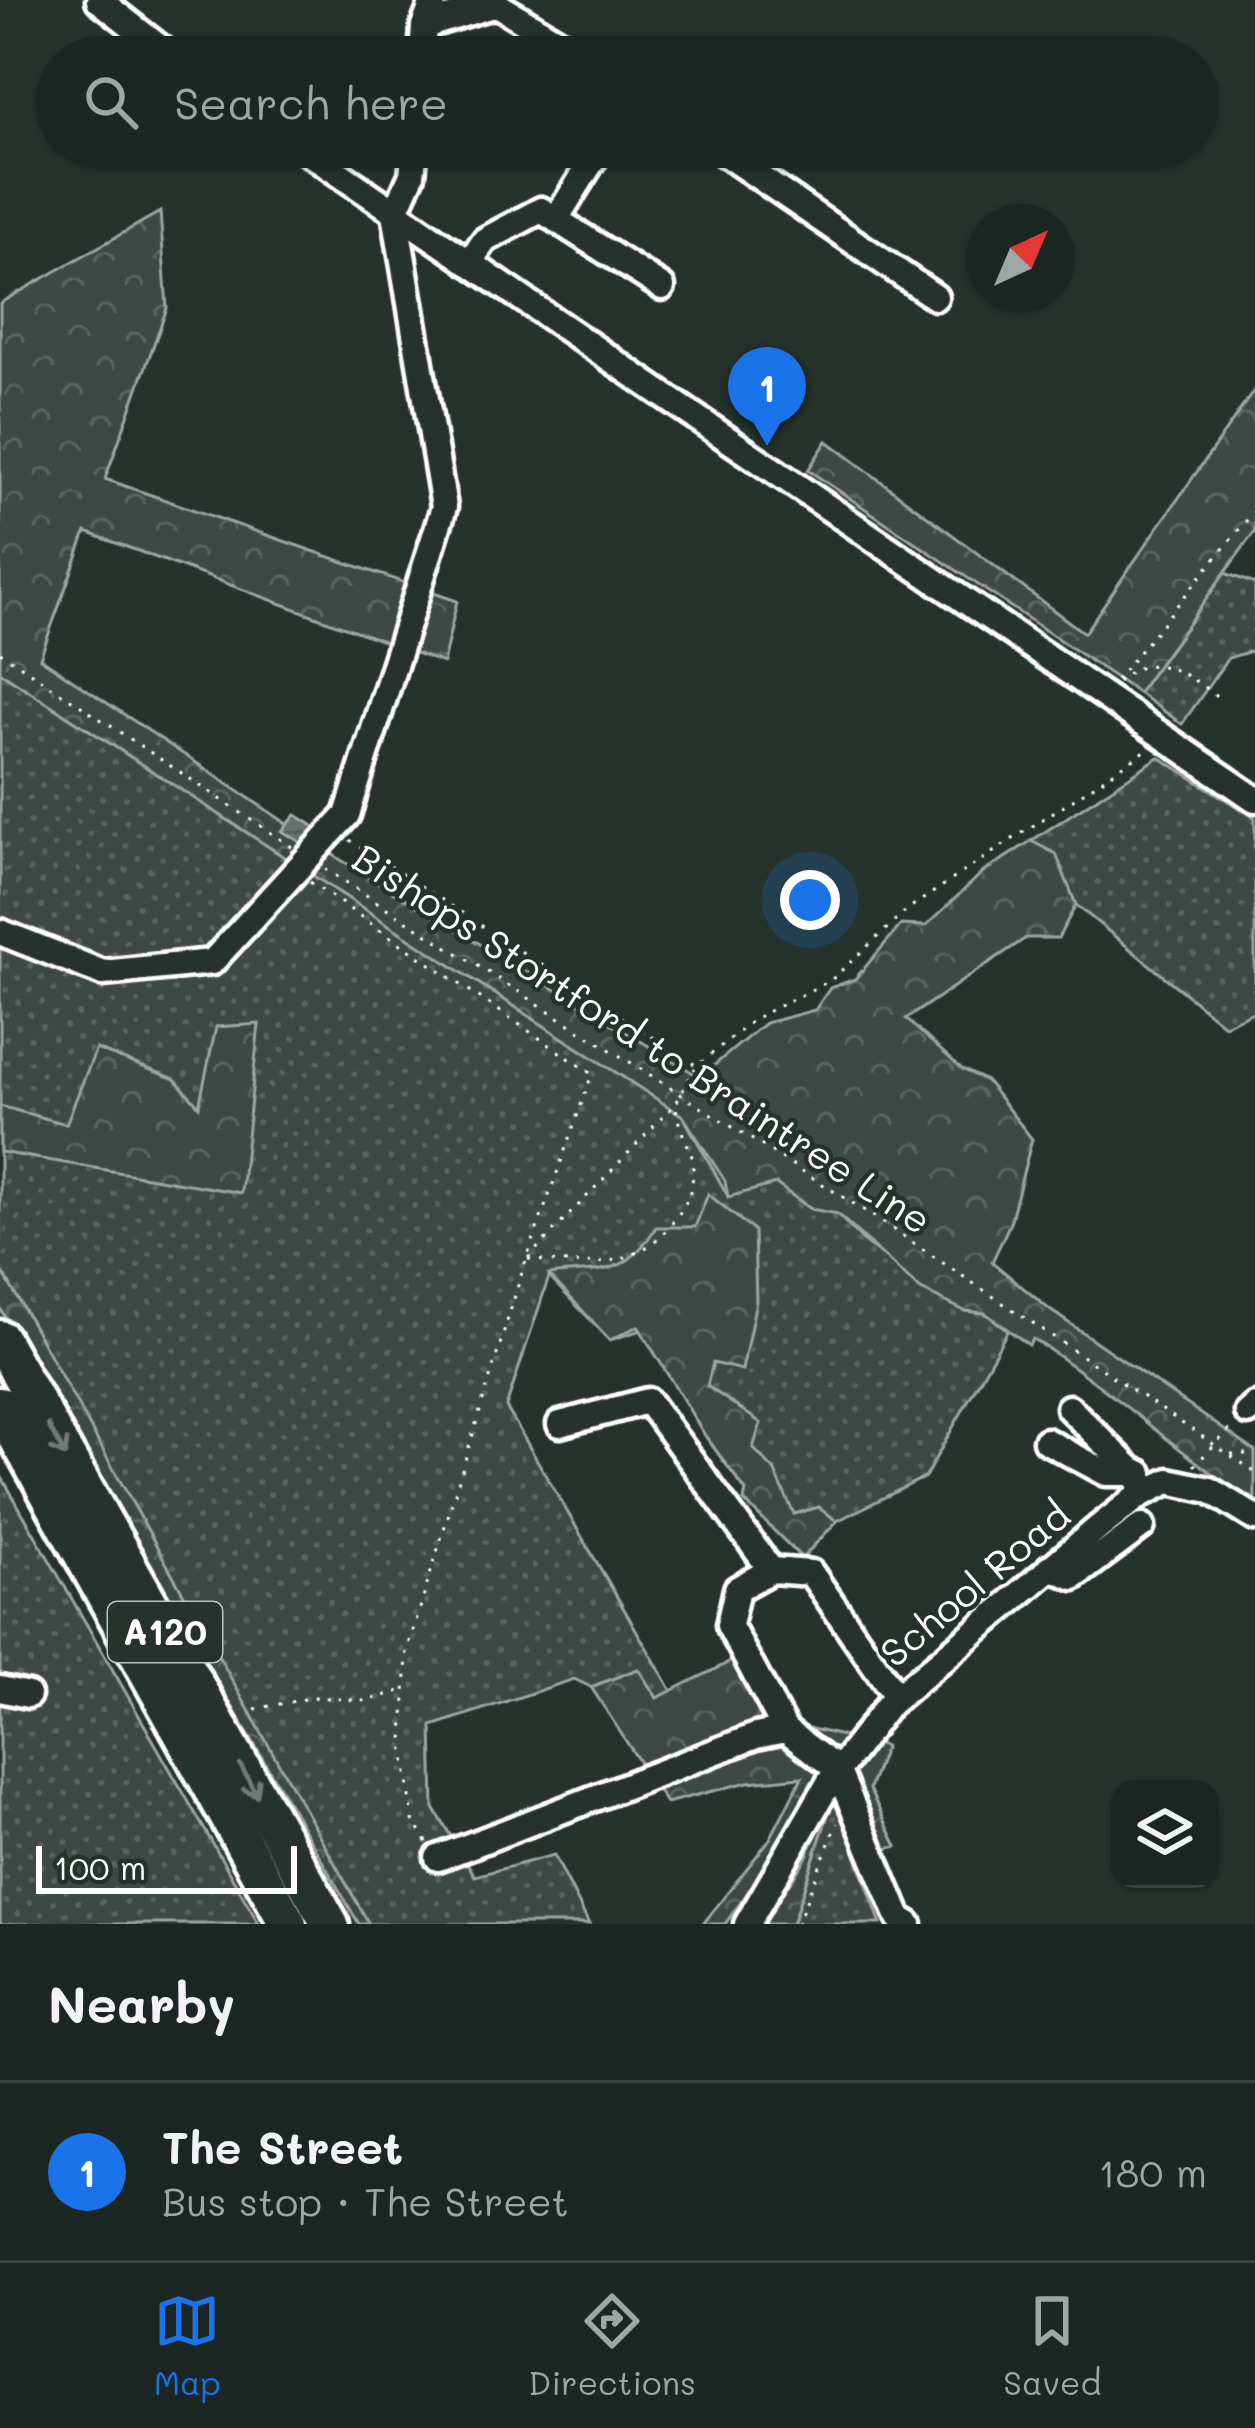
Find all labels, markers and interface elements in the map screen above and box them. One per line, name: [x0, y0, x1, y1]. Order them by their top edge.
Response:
search box: [36, 36, 1219, 168]
icon: search: [78, 69, 144, 135]
text: Search here: [174, 73, 448, 131]
north arrow: [967, 204, 1075, 312]
pin: 1: [728, 347, 806, 446]
street label: Bishops Stortford to Braintree Line: [344, 831, 942, 1244]
your location: [780, 870, 840, 930]
one-way arrow: [46, 1423, 70, 1458]
street label: School Road: [869, 1489, 1080, 1677]
road number: A120: [108, 1602, 222, 1662]
one-way arrow: [238, 1763, 261, 1798]
map controls: [1111, 1780, 1219, 1888]
button: layers: [1111, 1780, 1219, 1888]
scale bar: [36, 1840, 297, 1893]
text: 100 m: [54, 1845, 146, 1888]
text: Nearby: [48, 1969, 235, 2036]
text: The Street: [162, 2117, 403, 2175]
text: 1: [78, 2146, 96, 2197]
text: 180 m: [1098, 2146, 1207, 2197]
text: Bus stop · The Street: [162, 2175, 569, 2226]
tab: Map: [154, 2288, 221, 2403]
tab: Directions: [528, 2288, 696, 2403]
tab: Saved: [1003, 2288, 1101, 2403]

